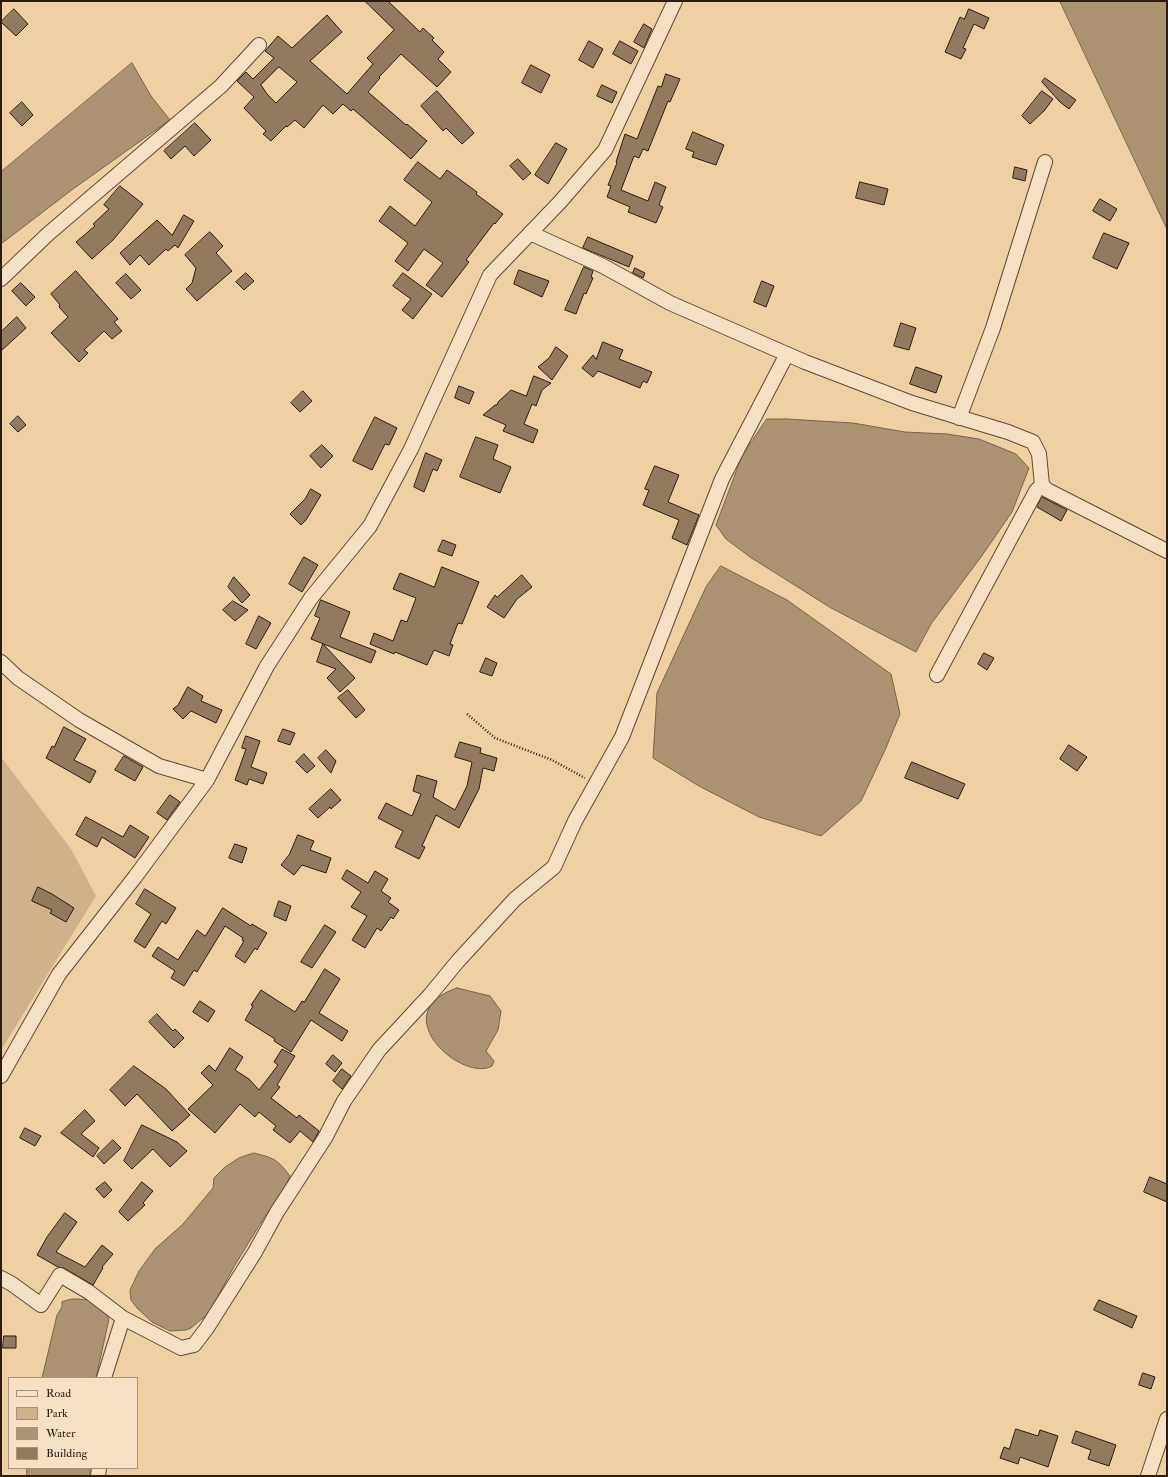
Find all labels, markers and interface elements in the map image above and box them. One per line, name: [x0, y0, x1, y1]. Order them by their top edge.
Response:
legend: [8, 1377, 138, 1469]
text: Road: [46, 1386, 71, 1401]
text: Park: [46, 1406, 68, 1421]
text: Water: [46, 1426, 75, 1441]
text: Building: [46, 1446, 87, 1461]

